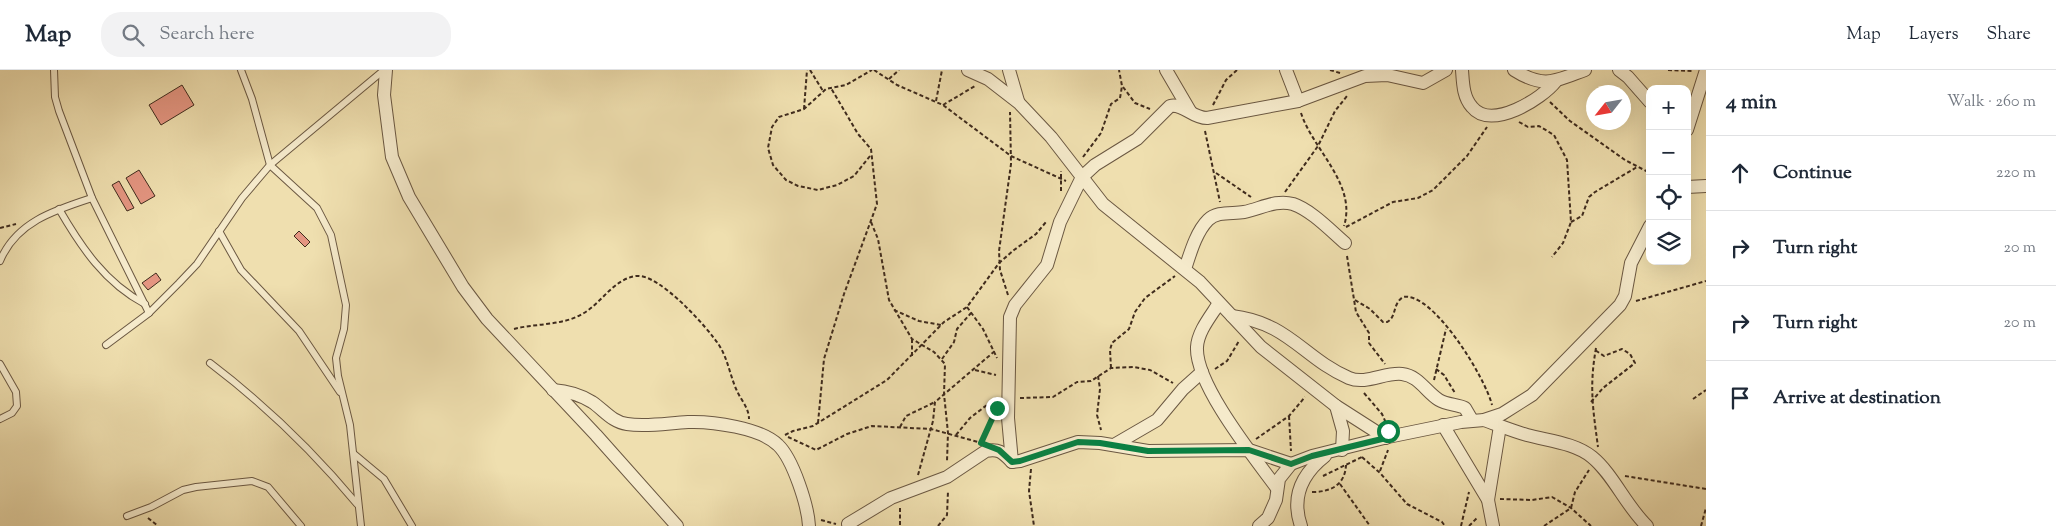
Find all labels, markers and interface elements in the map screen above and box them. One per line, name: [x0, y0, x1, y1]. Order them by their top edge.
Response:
search box: [101, 12, 451, 57]
text: Map: [25, 18, 71, 52]
icon: search: [119, 21, 147, 49]
text: Search here: [159, 21, 255, 48]
text: Map: [1846, 22, 1881, 48]
text: Layers: [1909, 22, 1959, 48]
text: Share: [1987, 22, 2031, 48]
north arrow: [1586, 85, 1631, 130]
map controls: [1646, 85, 1691, 265]
button: +: [1646, 85, 1691, 130]
text: 4 min: [1726, 88, 1777, 118]
text: Walk · 260 m: [1947, 91, 2036, 114]
button: −: [1646, 130, 1691, 175]
icon: ahead: [1726, 159, 1754, 187]
text: Continue: [1773, 160, 1852, 187]
text: 220 m: [1996, 162, 2036, 185]
button: locate: [1646, 175, 1691, 220]
button: layers: [1646, 220, 1691, 265]
icon: right: [1726, 234, 1754, 262]
text: Turn right: [1773, 235, 1857, 262]
text: 20 m: [2003, 237, 2036, 260]
icon: right: [1726, 309, 1754, 337]
text: Turn right: [1773, 310, 1857, 337]
text: 20 m: [2003, 312, 2036, 335]
icon: arrive: [1726, 384, 1754, 412]
text: Arrive at destination: [1773, 385, 1941, 412]
route end: [986, 397, 1009, 420]
route start: [1377, 420, 1400, 443]

